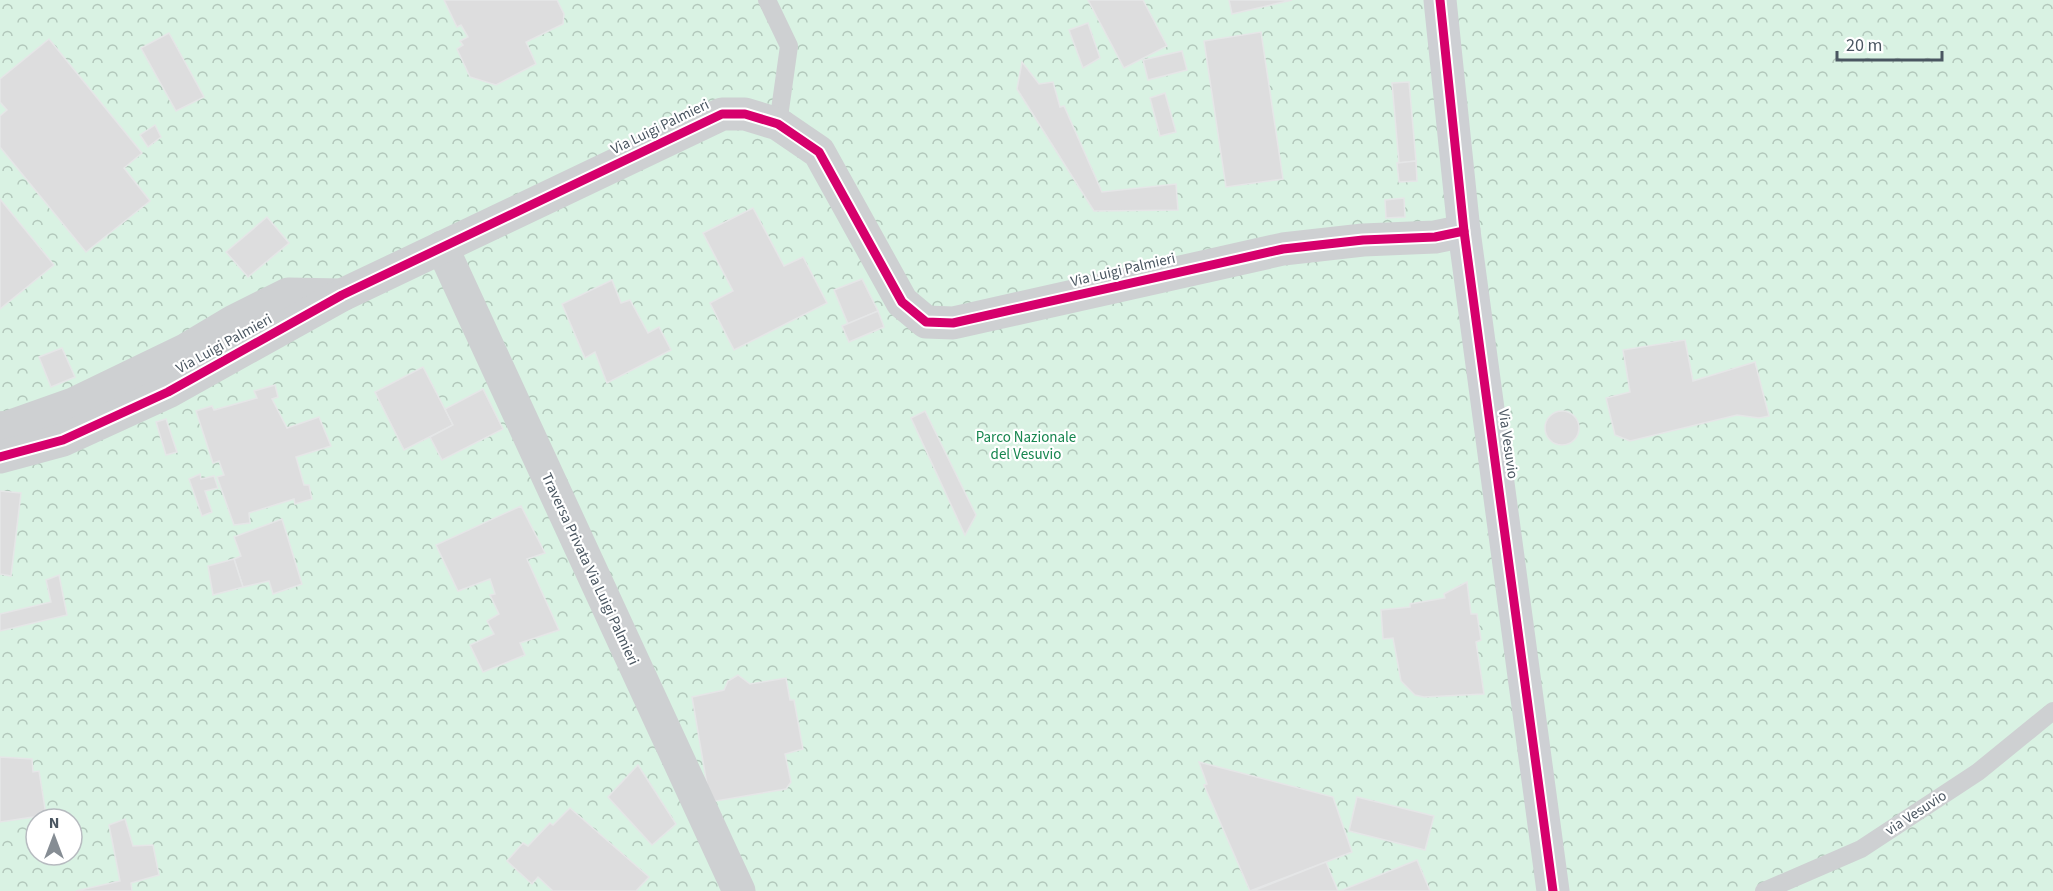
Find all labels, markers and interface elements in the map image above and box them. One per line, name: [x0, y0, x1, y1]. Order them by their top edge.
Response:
scale bar: [1837, 24, 1942, 62]
text: 20 m: [1846, 33, 1882, 58]
street label: Via Luigi Palmieri: [607, 94, 713, 160]
street label: Via Luigi Palmieri: [1069, 248, 1177, 292]
street label: Via Luigi Palmieri: [172, 309, 276, 379]
street label: Via Vesuvio: [1493, 408, 1523, 480]
park label: Parco Nazionale del Vesuvio: [976, 427, 1076, 465]
street label: Traversa Privata Via Luigi Palmieri: [536, 469, 644, 669]
street label: via Vesuvio: [1881, 785, 1951, 841]
north arrow: [24, 807, 84, 867]
text: N: [49, 812, 59, 834]

